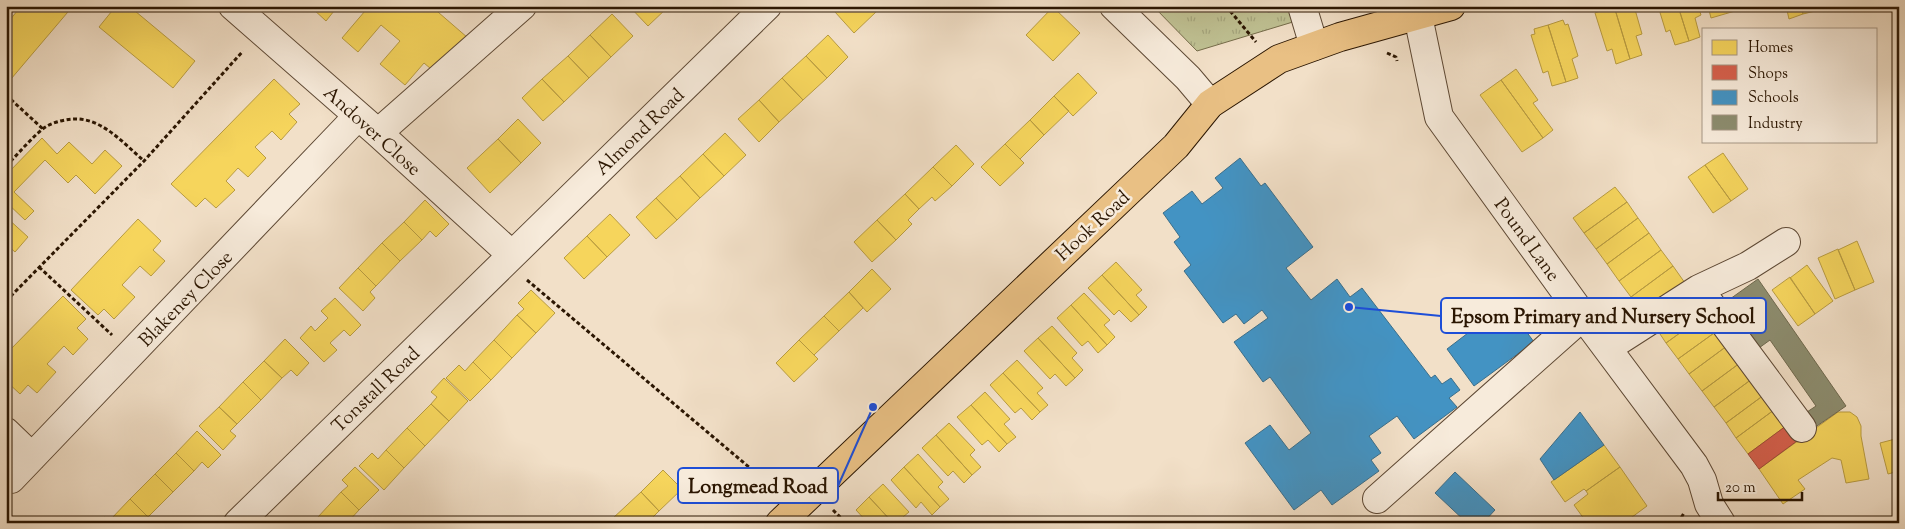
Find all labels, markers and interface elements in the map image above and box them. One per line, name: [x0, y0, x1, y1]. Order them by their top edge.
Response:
legend: [1702, 28, 1878, 142]
text: Homes: [1748, 38, 1793, 59]
text: Shops: [1748, 64, 1788, 85]
street label: Andover Close: [316, 81, 426, 183]
street label: Almond Road: [590, 83, 692, 183]
text: Schools: [1748, 88, 1799, 109]
text: Industry: [1748, 114, 1803, 135]
street label: Hook Road: [1051, 185, 1137, 268]
street label: Pound Lane: [1486, 193, 1566, 288]
street label: Blakeney Close: [134, 245, 240, 354]
callout: Epsom Primary and Nursery School: [1441, 298, 1766, 333]
text: Epsom Primary and Nursery School: [1451, 304, 1755, 333]
street label: Tonstall Road: [327, 342, 427, 440]
callout: Longmead Road: [678, 468, 838, 503]
scale bar: [1718, 469, 1801, 501]
text: Longmead Road: [688, 474, 828, 503]
text: 20 m: [1725, 478, 1756, 499]

